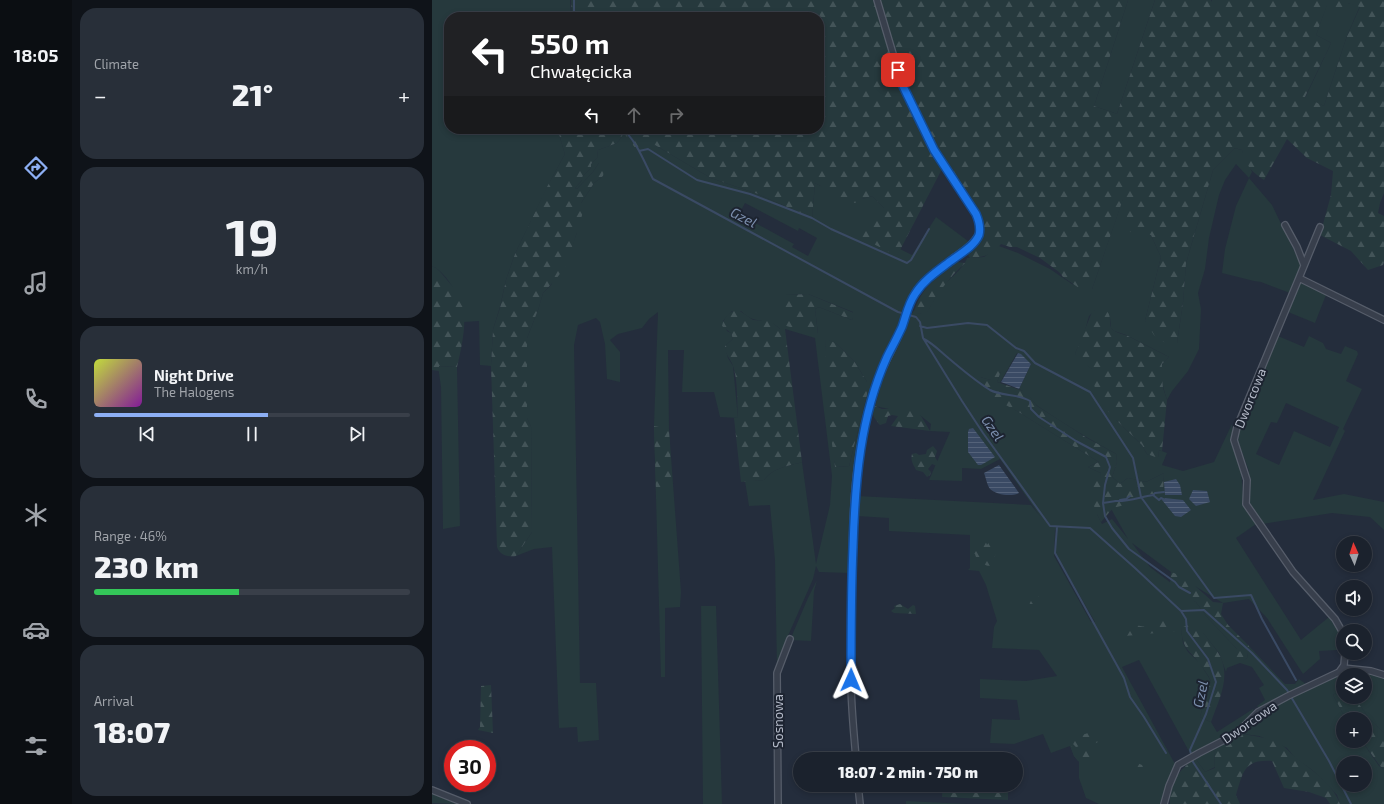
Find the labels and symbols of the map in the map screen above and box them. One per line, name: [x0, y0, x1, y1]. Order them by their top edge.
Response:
pin: [881, 53, 915, 87]
water label: Gzel: [728, 203, 760, 231]
street label: Dworcowa: [1231, 366, 1269, 430]
water label: Gzel: [978, 412, 1008, 444]
north arrow: [1336, 536, 1372, 572]
position arrow: [830, 659, 872, 701]
water label: Gzel: [1189, 679, 1211, 709]
street label: Sosnowa: [770, 694, 786, 748]
street label: Dworcowa: [1219, 697, 1279, 747]
speed limit sign: 30: [444, 740, 496, 792]

